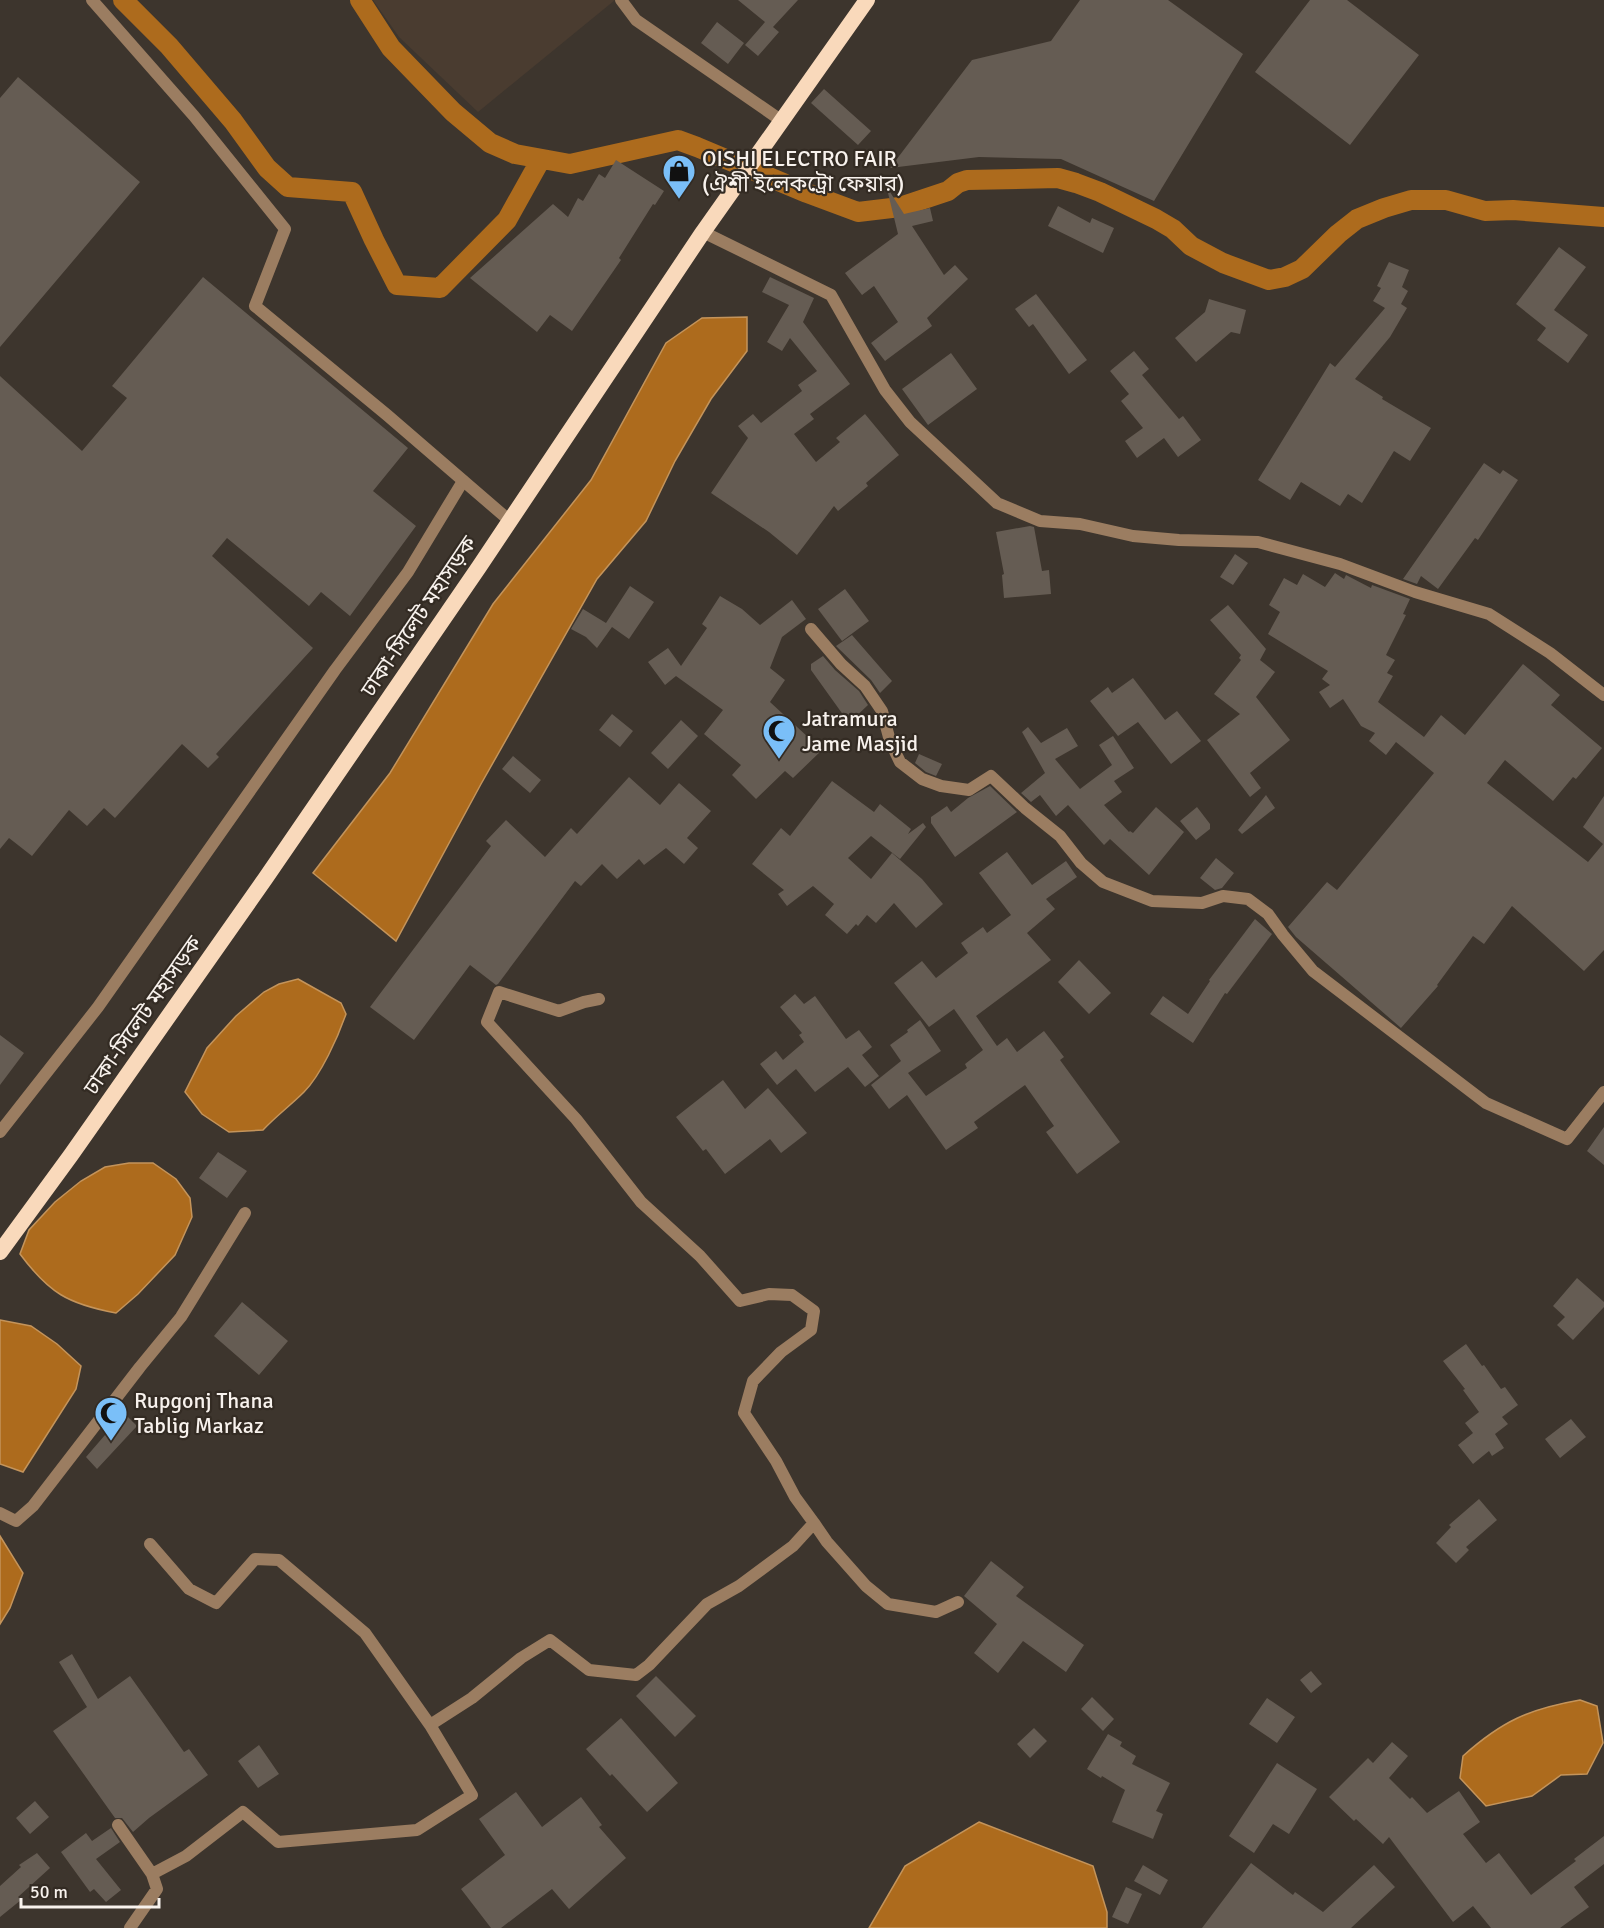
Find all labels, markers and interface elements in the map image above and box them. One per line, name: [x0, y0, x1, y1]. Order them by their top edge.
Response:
place label: OISHI ELECTRO FAIR (ঐশী ইলেকট্রো ফেয়ার): [702, 145, 904, 197]
shop icon: OISHI ELECTRO FAIR (ঐশী ইলেকট্রো ফেয়ার): [661, 153, 697, 200]
street label: ঢাকা-সিলেট মহাসড়ক: [354, 531, 482, 703]
place label: Jatramura Jame Masjid: [802, 705, 918, 757]
mosque icon: Jatramura Jame Masjid: [761, 713, 797, 760]
street label: ঢাকা-সিলেট মহাসড়ক: [77, 930, 207, 1101]
place label: Rupgonj Thana Tablig Markaz: [134, 1387, 274, 1439]
mosque icon: Rupgonj Thana Tablig Markaz: [93, 1395, 129, 1442]
scale bar: [21, 1871, 159, 1909]
text: 50 m: [30, 1881, 68, 1903]

